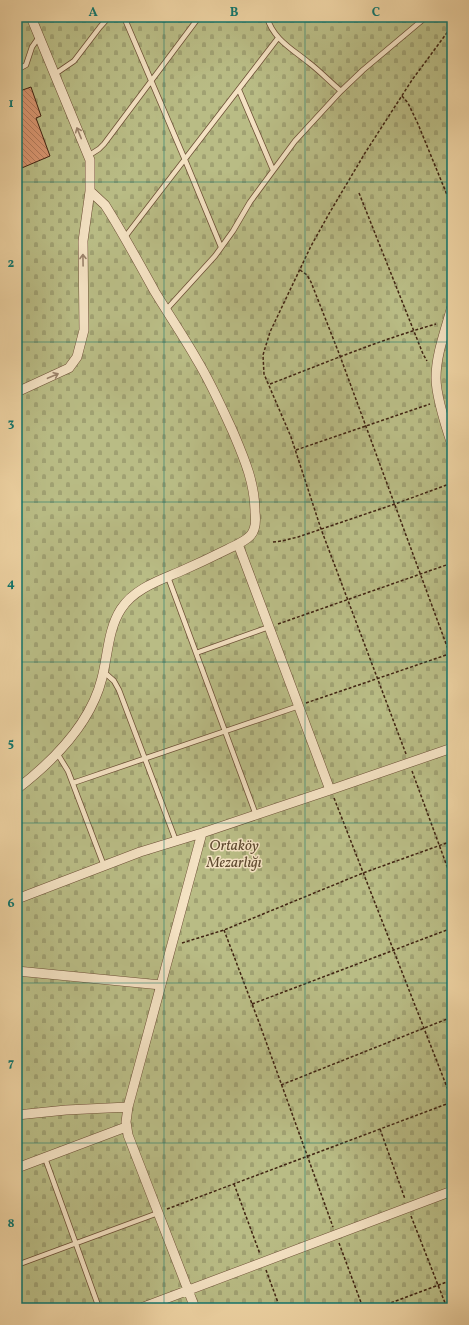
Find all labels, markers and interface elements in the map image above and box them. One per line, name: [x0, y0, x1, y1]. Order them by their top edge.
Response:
text: A: [88, 4, 98, 22]
text: B: [230, 4, 239, 22]
text: C: [372, 4, 380, 22]
text: 1: [8, 95, 14, 113]
one-way arrow: [74, 127, 82, 139]
one-way arrow: [79, 254, 87, 267]
text: 2: [8, 255, 15, 273]
one-way arrow: [46, 372, 58, 380]
text: 3: [8, 415, 15, 433]
text: 4: [7, 575, 15, 593]
text: 5: [8, 735, 14, 753]
park label: Ortaköy Mezarlığı: [206, 836, 262, 874]
text: 6: [7, 895, 15, 913]
text: 7: [8, 1055, 14, 1073]
text: 8: [7, 1215, 15, 1233]

